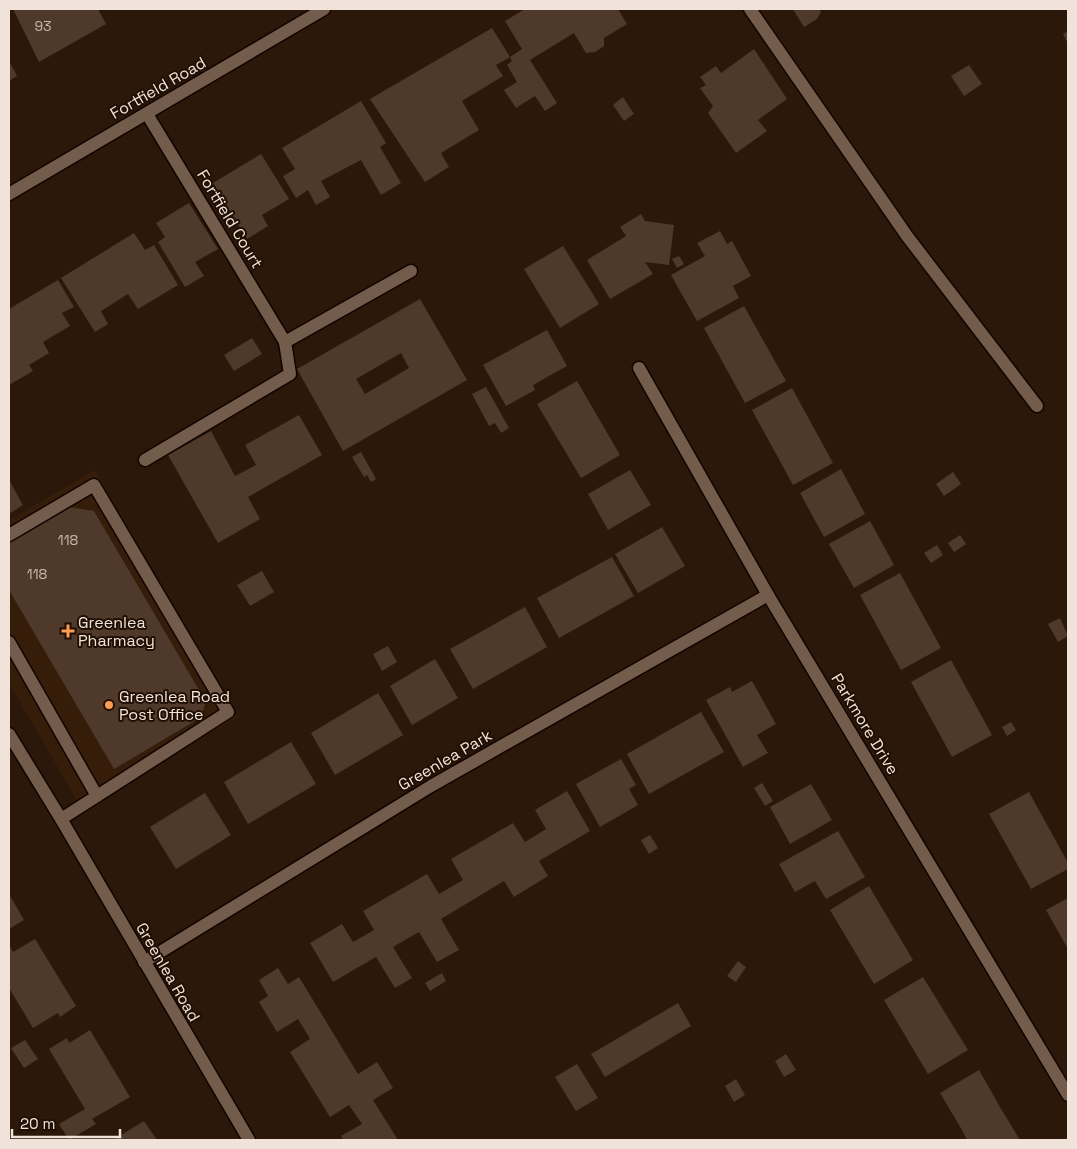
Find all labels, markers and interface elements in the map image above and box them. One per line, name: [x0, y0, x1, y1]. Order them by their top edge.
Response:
house number: 93: [34, 17, 52, 35]
street label: Fortfield Road: [106, 52, 210, 124]
street label: Fortfield Court: [192, 166, 268, 272]
house number: 118: [58, 531, 78, 549]
house number: 118: [27, 565, 47, 583]
place label: Greenlea Pharmacy: [78, 612, 155, 651]
marker: Greenlea Pharmacy: [62, 625, 74, 637]
street label: Parkmore Drive: [826, 669, 904, 779]
place label: Greenlea Road Post Office: [119, 686, 230, 725]
marker: Greenlea Road Post Office: [103, 699, 115, 711]
street label: Greenlea Park: [394, 724, 496, 795]
street label: Greenlea Road: [131, 919, 205, 1025]
scale bar: [12, 1106, 120, 1138]
text: 20 m: [20, 1114, 55, 1133]

